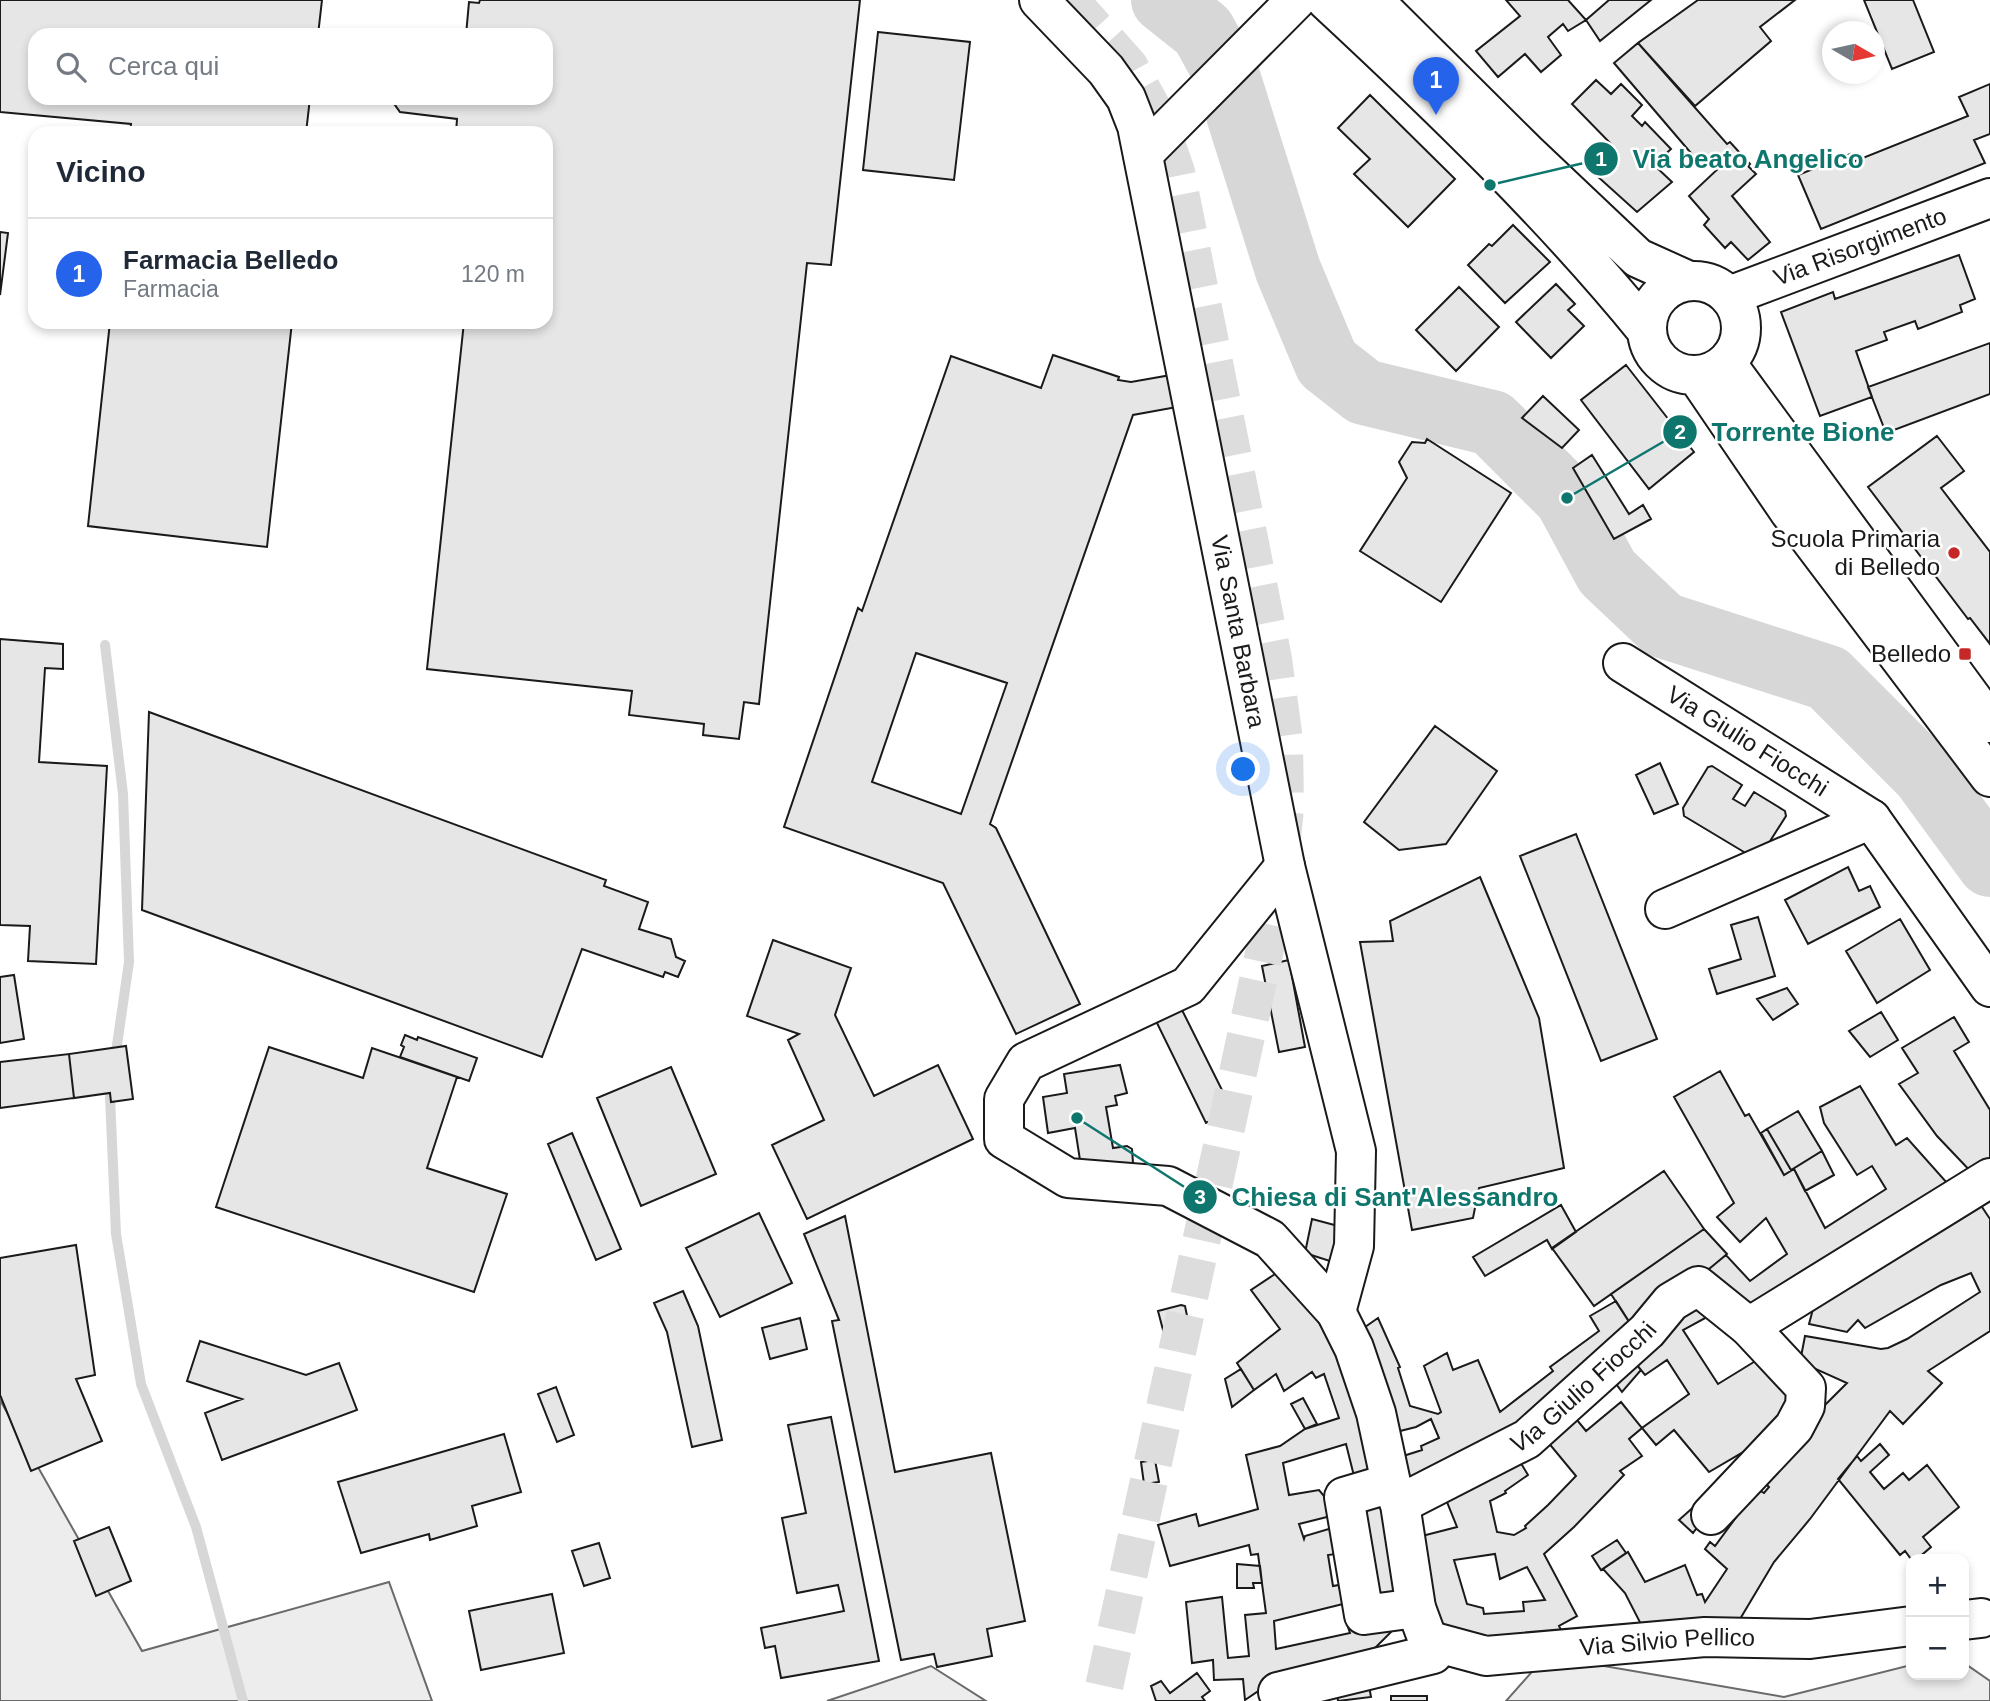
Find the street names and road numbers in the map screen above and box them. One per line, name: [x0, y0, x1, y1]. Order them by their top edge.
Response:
street label: Via Risorgimento: [1770, 202, 1950, 291]
street label: Via Santa Barbara: [1206, 533, 1271, 731]
street label: Via Giulio Fiocchi: [1662, 680, 1833, 802]
street label: Via Giulio Fiocchi: [1506, 1316, 1662, 1458]
street label: Via Silvio Pellico: [1578, 1623, 1755, 1661]

